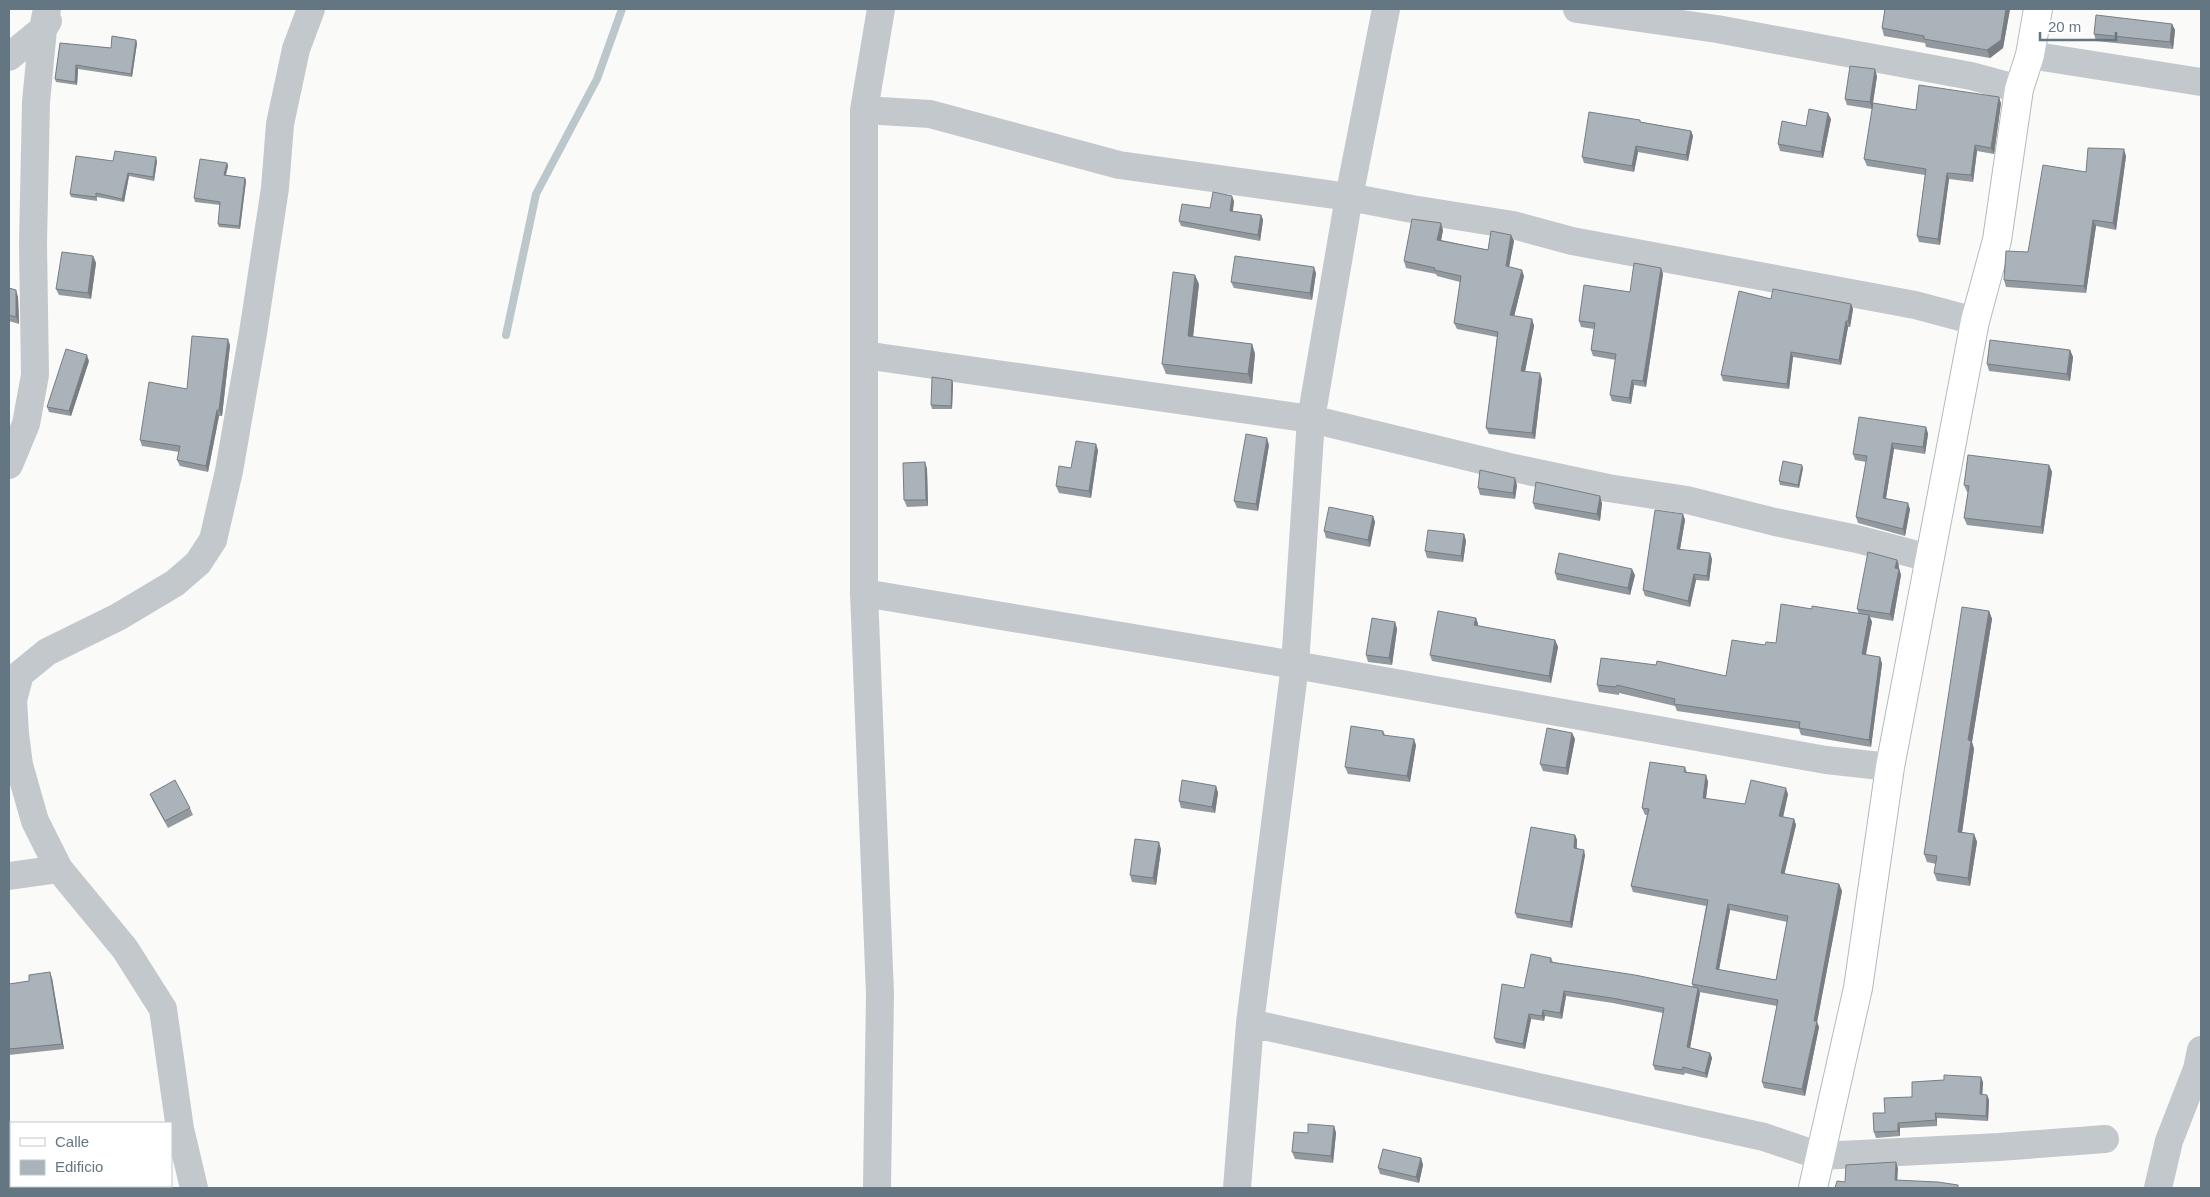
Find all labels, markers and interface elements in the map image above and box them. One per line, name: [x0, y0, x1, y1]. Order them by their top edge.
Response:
scale bar: [2040, 10, 2116, 42]
text: 20 m: [2048, 18, 2081, 35]
legend: [10, 1122, 172, 1187]
text: Calle: [55, 1133, 89, 1150]
text: Edificio: [55, 1158, 103, 1175]

